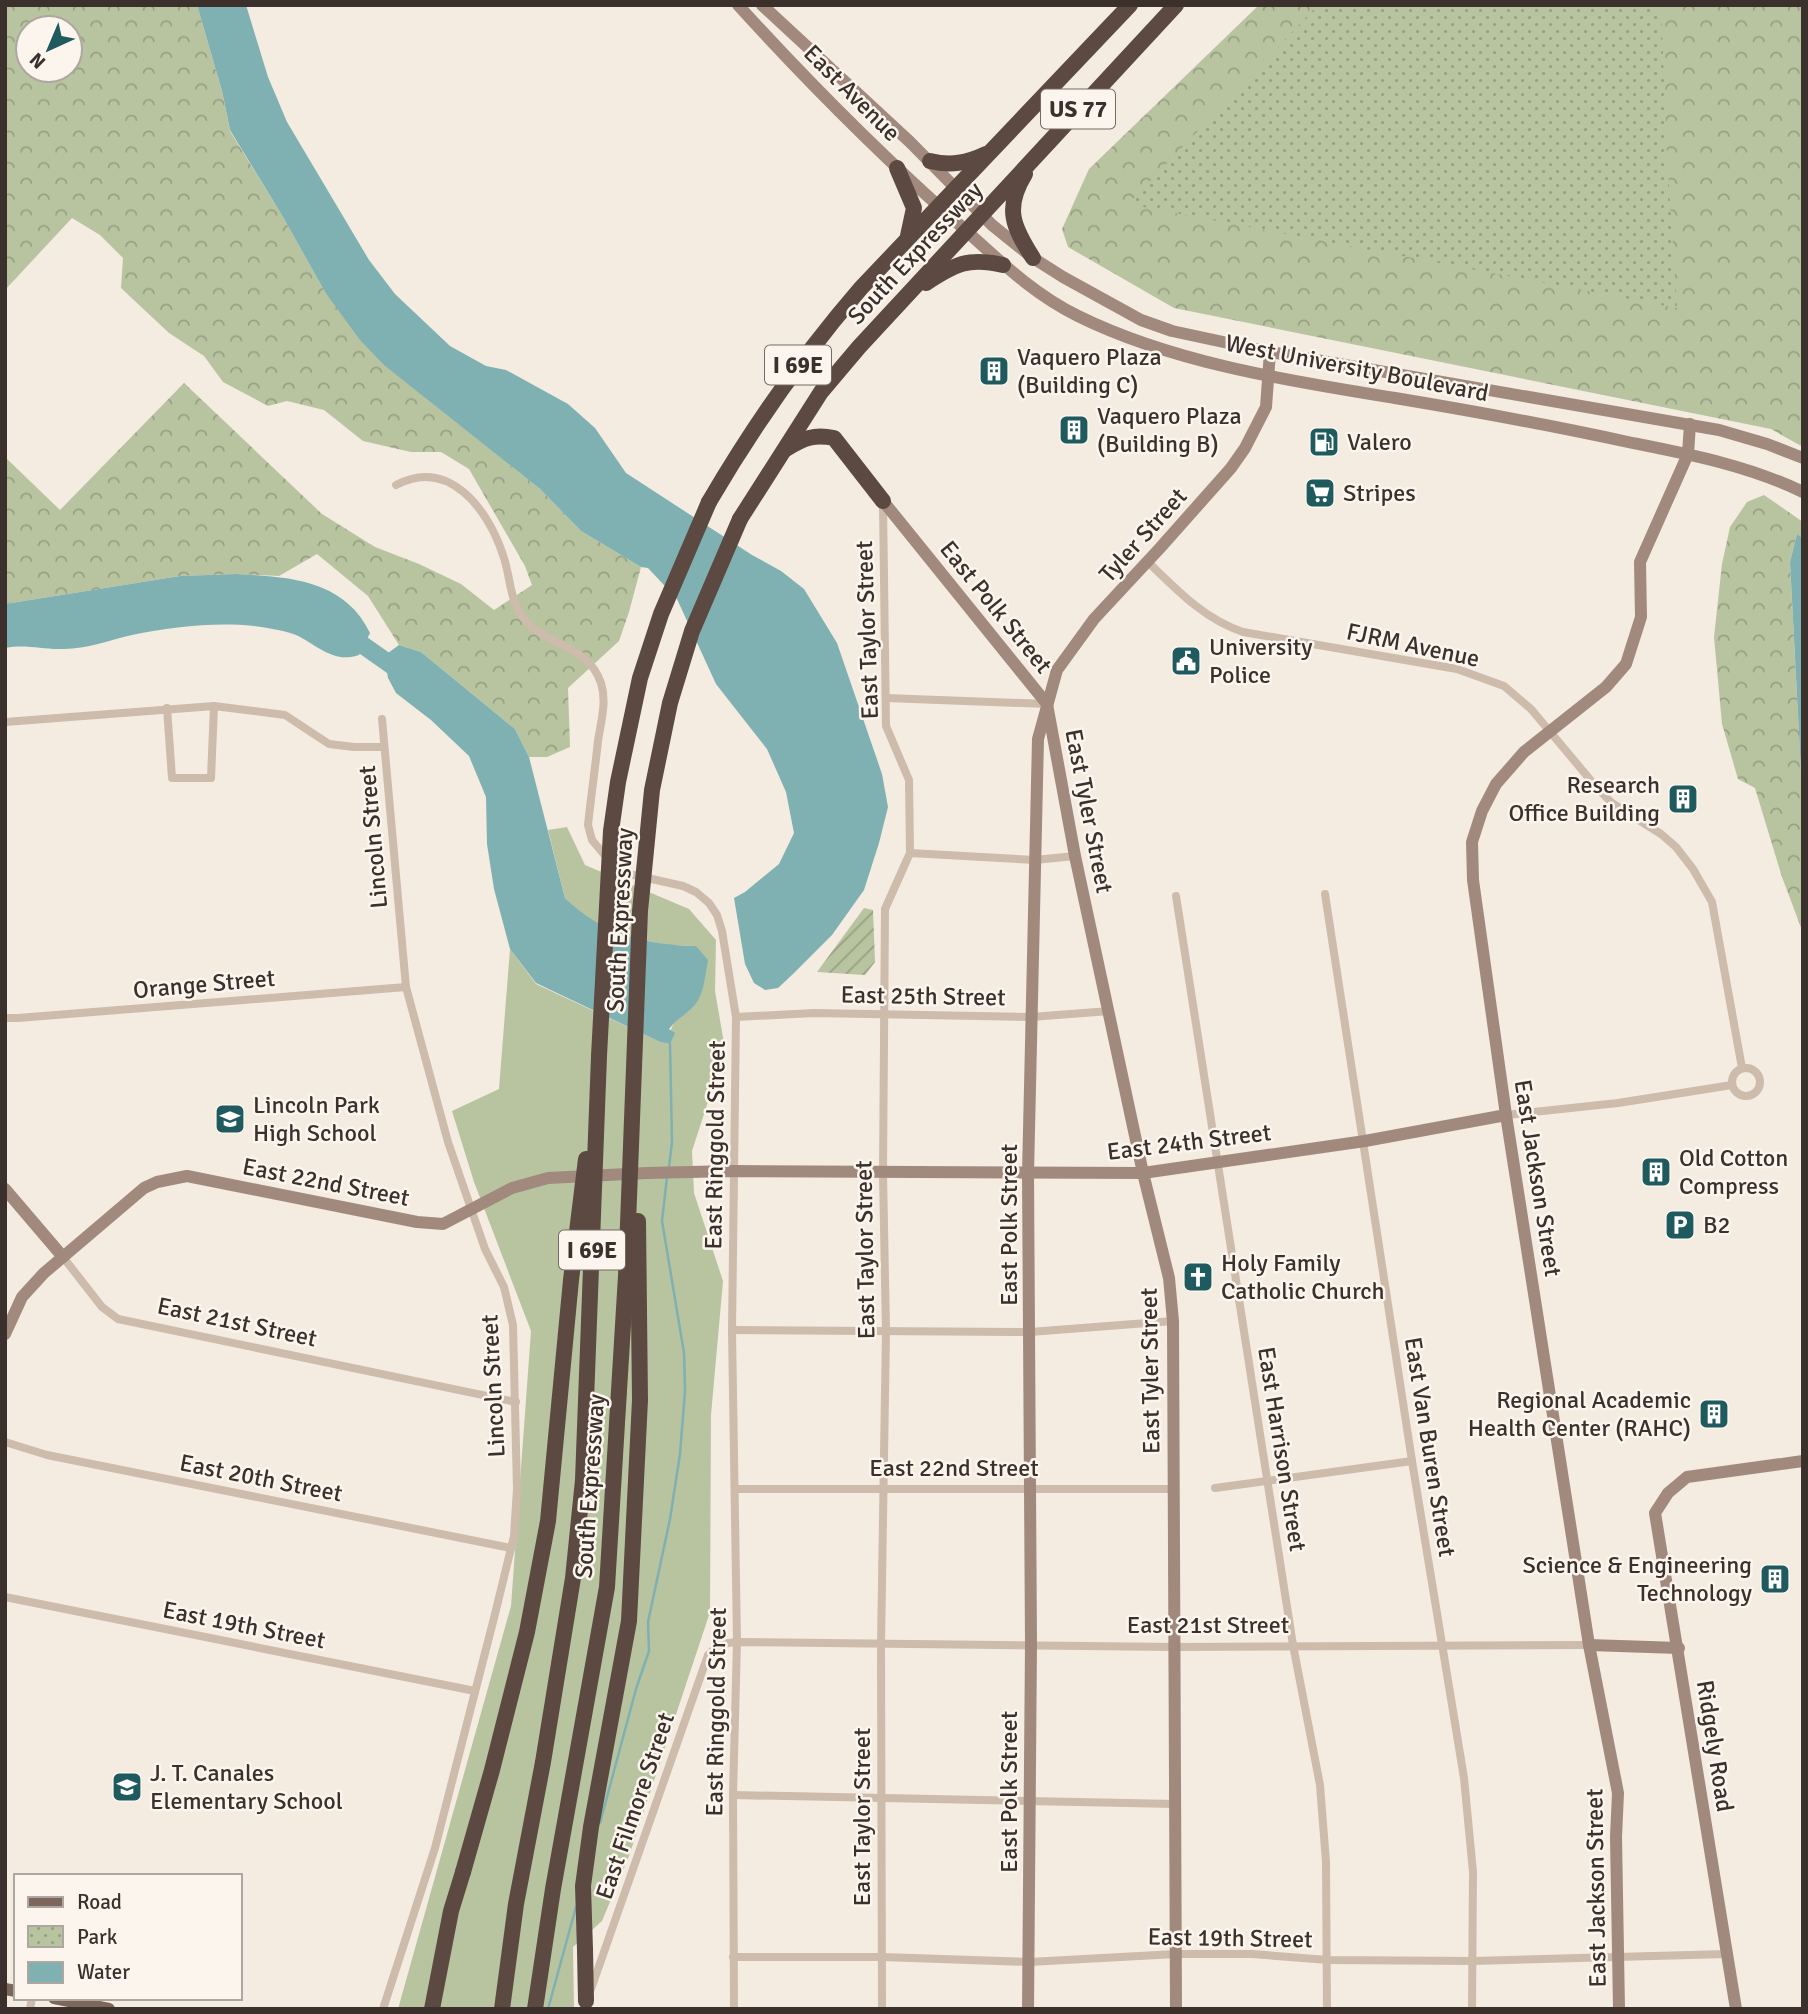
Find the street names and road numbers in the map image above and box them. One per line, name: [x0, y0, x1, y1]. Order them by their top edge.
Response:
street label: East Avenue: [797, 38, 907, 148]
road number: US 77: [1041, 90, 1115, 128]
street label: South Expressway: [841, 175, 989, 331]
street label: West University Boulevard: [1223, 328, 1491, 408]
road number: I 69E: [765, 346, 831, 384]
street label: Tyler Street: [1093, 482, 1193, 588]
street label: East Polk Street: [933, 535, 1059, 679]
street label: East Taylor Street: [849, 540, 885, 720]
street label: FJRM Avenue: [1344, 616, 1482, 674]
street label: East Tyler Street: [1058, 726, 1120, 896]
street label: Lincoln Street: [352, 764, 394, 910]
street label: South Expressway: [600, 827, 640, 1013]
street label: Orange Street: [132, 963, 276, 1005]
street label: East 25th Street: [840, 980, 1006, 1012]
street label: East Ringgold Street: [698, 1040, 732, 1250]
street label: East Jackson Street: [1508, 1077, 1568, 1279]
street label: East 24th Street: [1105, 1117, 1273, 1167]
street label: East Polk Street: [994, 1144, 1024, 1306]
street label: East 22nd Street: [240, 1151, 412, 1213]
street label: East Taylor Street: [848, 1160, 882, 1340]
road number: I 69E: [559, 1231, 625, 1270]
street label: East Tyler Street: [1134, 1287, 1166, 1455]
street label: East 21st Street: [154, 1290, 320, 1354]
street label: Lincoln Street: [474, 1314, 512, 1458]
street label: East Van Buren Street: [1398, 1335, 1462, 1559]
street label: East Harrison Street: [1251, 1345, 1313, 1553]
street label: South Expressway: [569, 1393, 611, 1579]
street label: East 20th Street: [177, 1448, 345, 1508]
street label: East 22nd Street: [869, 1453, 1039, 1483]
street label: East 19th Street: [160, 1595, 328, 1655]
street label: East Ringgold Street: [699, 1607, 733, 1817]
street label: East 21st Street: [1127, 1610, 1289, 1640]
street label: Ridgely Road: [1690, 1678, 1740, 1814]
street label: East Filmore Street: [589, 1709, 681, 1903]
street label: East Polk Street: [994, 1711, 1024, 1873]
street label: East Taylor Street: [847, 1728, 877, 1906]
street label: East Jackson Street: [1579, 1788, 1613, 1988]
street label: East 19th Street: [1147, 1922, 1313, 1954]

